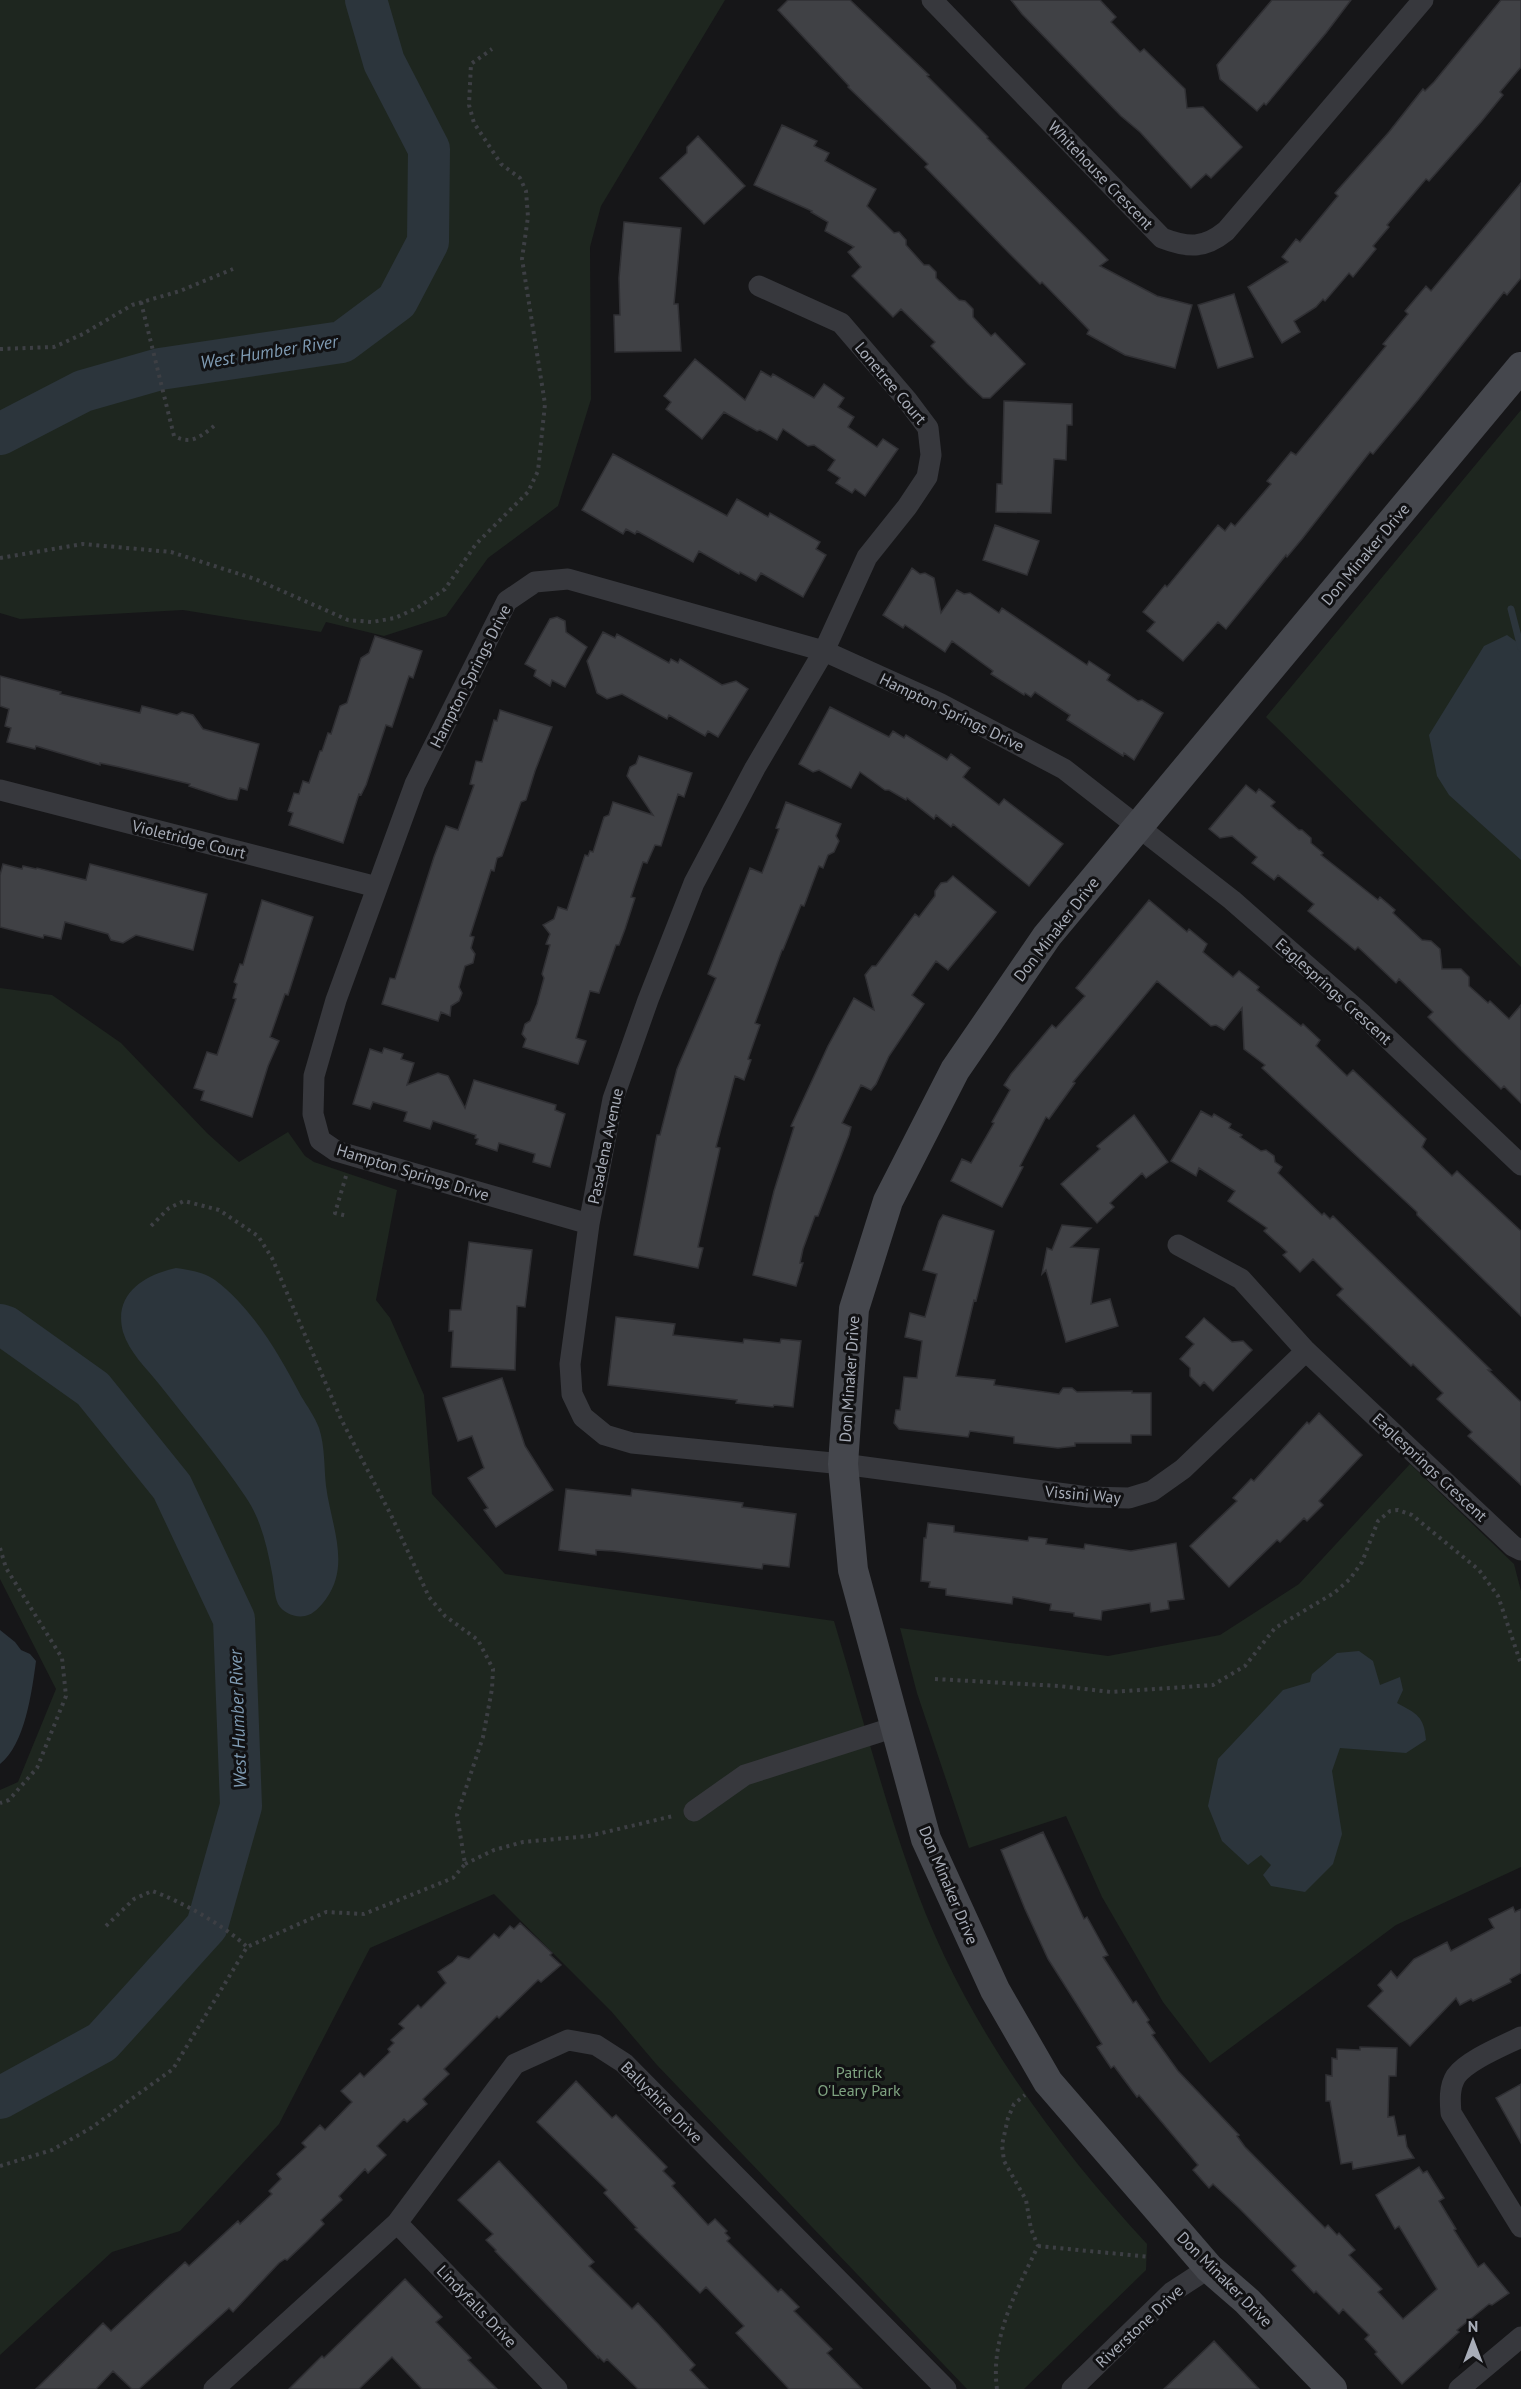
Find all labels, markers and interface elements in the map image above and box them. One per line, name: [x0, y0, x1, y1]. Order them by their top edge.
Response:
street label: Whitehouse Crescent: [1044, 117, 1158, 234]
water label: West Humber River: [198, 329, 340, 374]
street label: Lonetree Court: [851, 338, 932, 429]
street label: Don Minaker Drive: [1317, 499, 1413, 609]
street label: Hampton Springs Drive: [425, 601, 515, 751]
street label: Hampton Springs Drive: [876, 668, 1028, 756]
street label: Violetridge Court: [129, 815, 249, 863]
street label: Don Minaker Drive: [1009, 873, 1103, 985]
street label: Eaglesprings Crescent: [1272, 933, 1397, 1049]
street label: Pasadena Avenue: [583, 1086, 627, 1206]
street label: Hampton Springs Drive: [334, 1139, 492, 1205]
street label: Don Minaker Drive: [835, 1315, 863, 1443]
street label: Eaglesprings Crescent: [1368, 1409, 1492, 1526]
street label: Vissini Way: [1043, 1481, 1122, 1507]
water label: West Humber River: [224, 1648, 251, 1789]
street label: Don Minaker Drive: [915, 1823, 983, 1947]
street label: Ballyshire Drive: [617, 2057, 707, 2147]
park label: Patrick O'Leary Park: [817, 2062, 901, 2100]
street label: Don Minaker Drive: [1173, 2227, 1277, 2331]
street label: Lindyfalls Drive: [433, 2261, 521, 2351]
street label: Riverstone Drive: [1091, 2280, 1187, 2372]
north arrow: [1443, 2311, 1503, 2371]
text: N: [1468, 2316, 1478, 2336]

